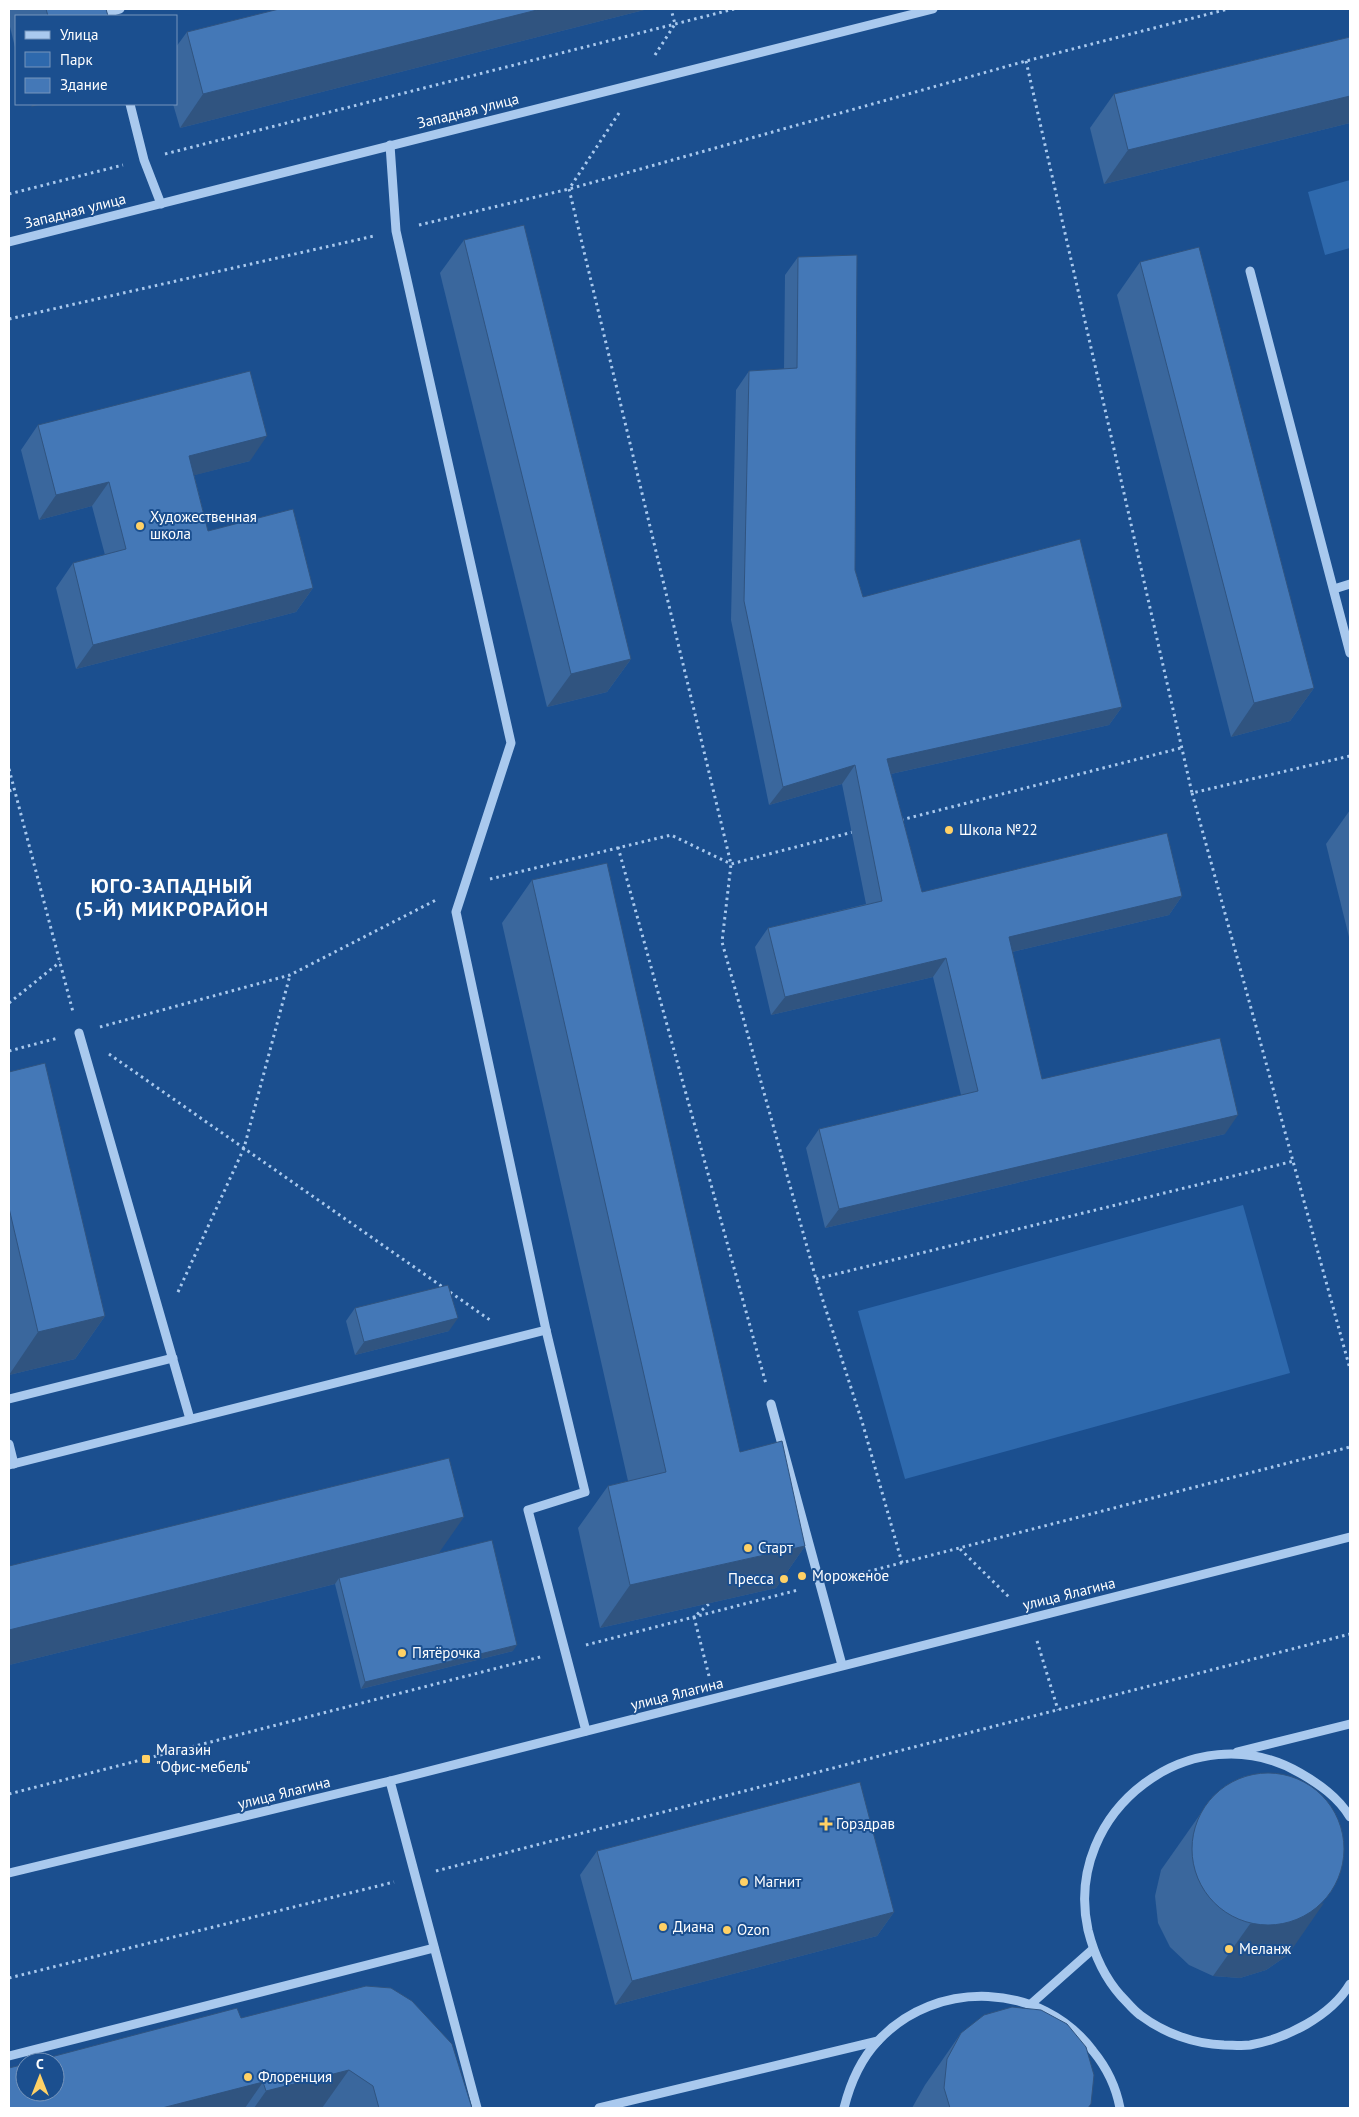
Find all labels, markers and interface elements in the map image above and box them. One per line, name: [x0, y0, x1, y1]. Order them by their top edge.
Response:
legend: [15, 15, 178, 105]
text: Улица: [60, 25, 98, 44]
text: Парк: [60, 50, 93, 69]
text: Здание: [60, 75, 108, 94]
street label: Западная улица: [415, 89, 521, 132]
street label: Западная улица: [22, 189, 128, 232]
place label: Художественная школа: [150, 507, 257, 543]
marker: Художественная школа: [134, 520, 146, 532]
place label: Школа №22: [959, 820, 1038, 839]
marker: Школа №22: [943, 824, 955, 836]
district label: ЮГО-ЗАПАДНЫЙ (5-Й) МИКРОРАЙОН: [75, 873, 269, 922]
place label: Старт: [758, 1538, 793, 1557]
marker: Старт: [742, 1542, 754, 1554]
place label: Мороженое: [812, 1566, 889, 1585]
place label: Пресса: [728, 1569, 774, 1588]
marker: Мороженое: [796, 1570, 808, 1582]
marker: Пресса: [778, 1573, 790, 1585]
street label: улица Ялагина: [1021, 1573, 1117, 1614]
place label: Пятёрочка: [412, 1643, 480, 1662]
marker: Пятёрочка: [396, 1647, 408, 1659]
street label: улица Ялагина: [629, 1673, 725, 1714]
place label: Магазин "Офис-мебель": [156, 1740, 251, 1776]
marker: Магазин "Офис-мебель": [140, 1753, 152, 1765]
street label: улица Ялагина: [236, 1772, 332, 1813]
place label: Горздрав: [836, 1814, 895, 1833]
marker: Горздрав: [820, 1818, 832, 1830]
place label: Магнит: [754, 1872, 801, 1891]
marker: Магнит: [738, 1876, 750, 1888]
place label: Диана: [673, 1917, 714, 1936]
place label: Ozon: [737, 1920, 770, 1939]
marker: Диана: [657, 1921, 669, 1933]
marker: Ozon: [721, 1924, 733, 1936]
place label: Меланж: [1239, 1939, 1291, 1958]
marker: Меланж: [1223, 1943, 1235, 1955]
north arrow: [15, 2052, 65, 2102]
text: С: [36, 2055, 44, 2073]
place label: Флоренция: [258, 2067, 332, 2086]
marker: Флоренция: [242, 2071, 254, 2083]

